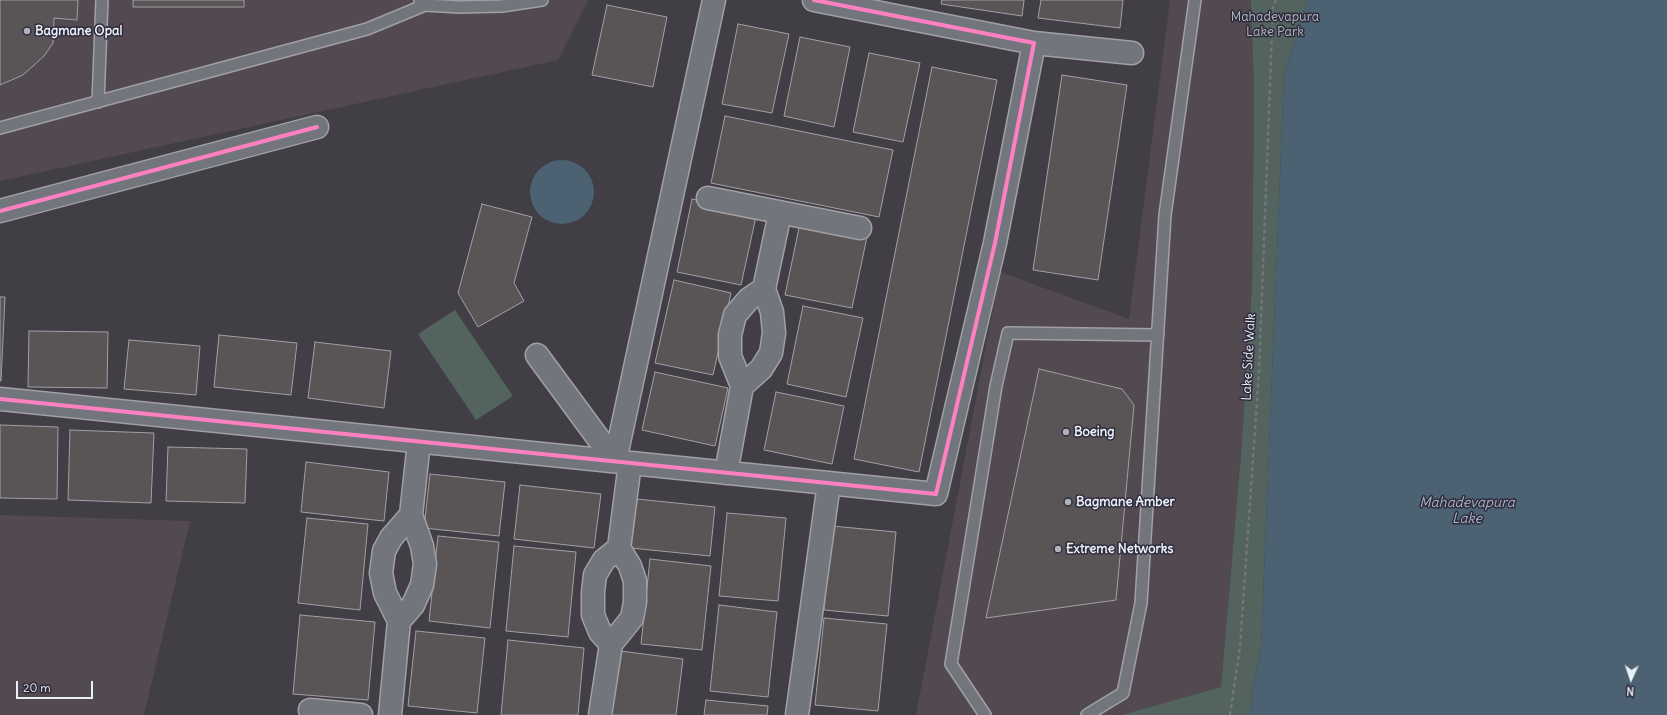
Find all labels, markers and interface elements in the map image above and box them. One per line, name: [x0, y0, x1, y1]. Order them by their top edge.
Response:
park label: Mahadevapura Lake Park: [1231, 9, 1319, 40]
place label: Bagmane Opal: [35, 23, 122, 39]
marker: Bagmane Opal: [22, 26, 32, 36]
street label: Lake Side Walk: [1239, 313, 1259, 401]
place label: Boeing: [1074, 424, 1115, 440]
marker: Boeing: [1061, 427, 1071, 437]
place label: Bagmane Amber: [1076, 494, 1175, 510]
water label: Mahadevapura Lake: [1419, 495, 1515, 528]
marker: Bagmane Amber: [1063, 497, 1073, 507]
place label: Extreme Networks: [1066, 541, 1173, 557]
marker: Extreme Networks: [1053, 544, 1063, 554]
north arrow: [1611, 659, 1651, 699]
scale bar: [18, 673, 95, 699]
text: 20 m: [23, 680, 51, 695]
text: N: [1626, 684, 1635, 698]

